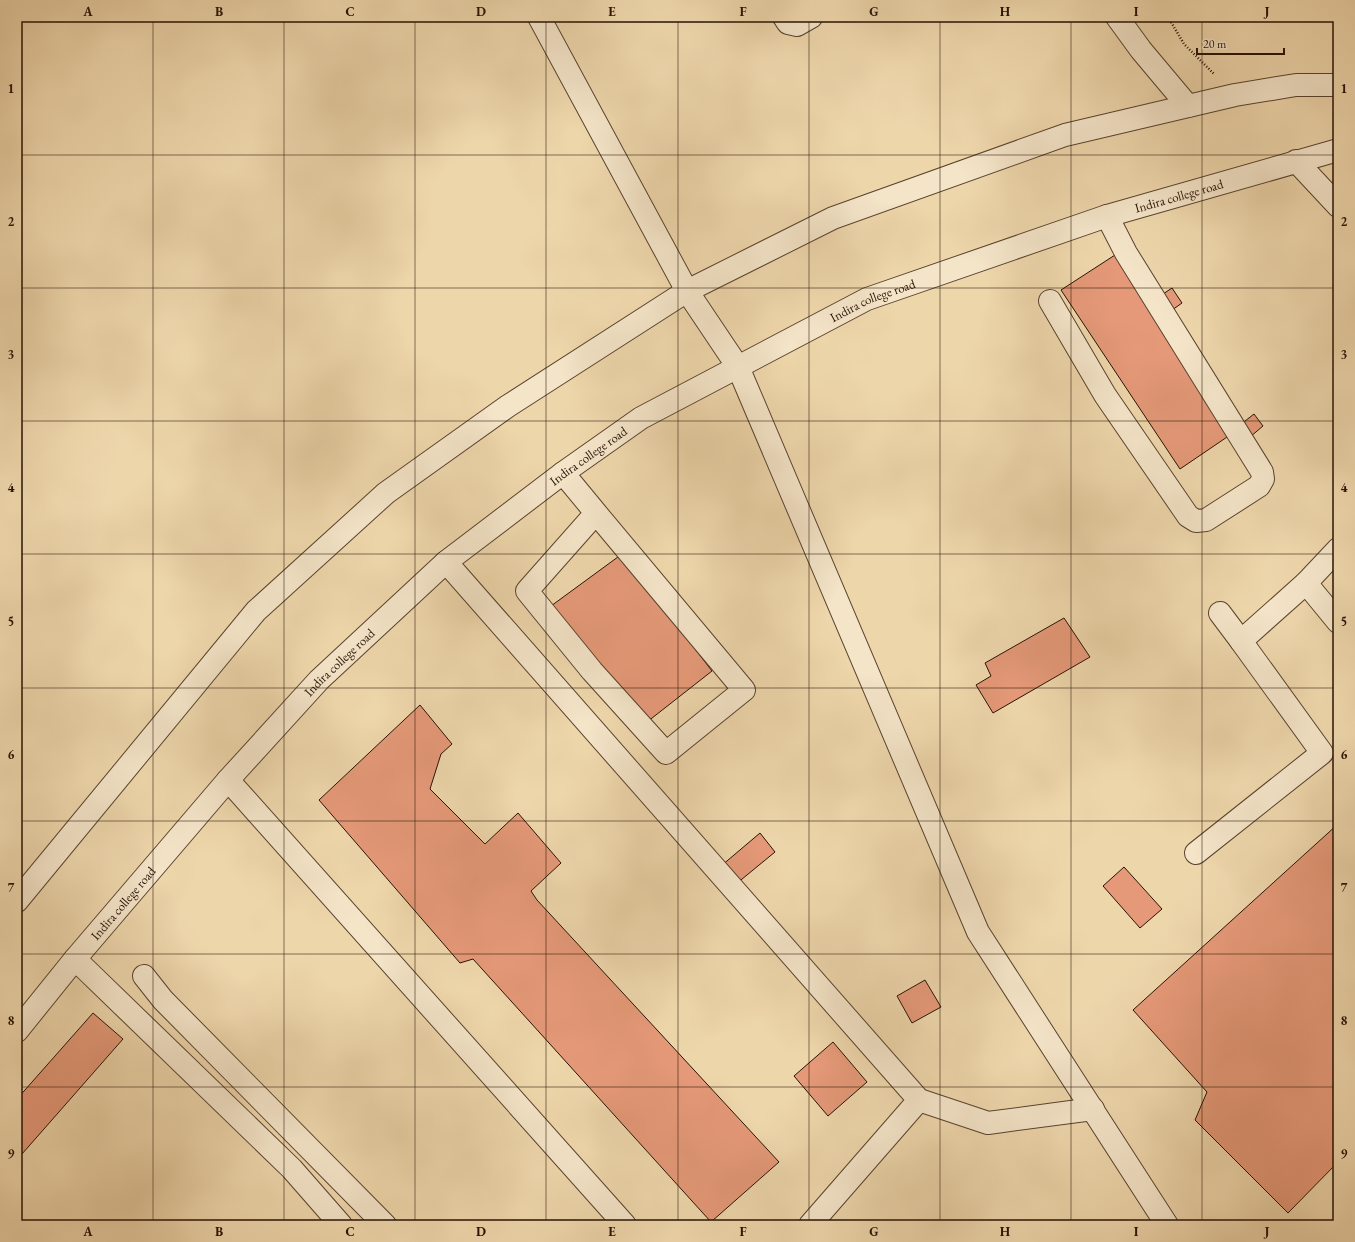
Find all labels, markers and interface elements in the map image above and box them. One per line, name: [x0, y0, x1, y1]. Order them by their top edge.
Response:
text: A: [82, 3, 93, 20]
text: B: [215, 3, 223, 20]
text: C: [345, 3, 355, 20]
text: D: [476, 3, 486, 20]
text: E: [608, 3, 616, 20]
text: F: [739, 3, 747, 20]
text: G: [869, 3, 879, 20]
text: H: [1000, 3, 1011, 20]
text: I: [1134, 3, 1139, 20]
text: J: [1263, 3, 1270, 20]
scale bar: [1197, 30, 1284, 56]
text: 20 m: [1203, 36, 1227, 52]
text: 1: [8, 80, 15, 97]
text: 1: [1341, 80, 1348, 97]
street label: Indira college road: [1133, 175, 1226, 216]
text: 2: [8, 213, 15, 230]
text: 2: [1341, 213, 1348, 230]
street label: Indira college road: [827, 274, 918, 326]
text: 3: [8, 346, 15, 363]
text: 3: [1341, 346, 1348, 363]
street label: Indira college road: [546, 422, 631, 489]
text: 4: [8, 479, 15, 496]
text: 4: [1341, 479, 1348, 496]
text: 5: [8, 613, 14, 630]
text: 5: [1341, 613, 1347, 630]
street label: Indira college road: [300, 624, 378, 700]
text: 6: [8, 746, 15, 763]
text: 6: [1341, 746, 1348, 763]
street label: Indira college road: [87, 862, 159, 943]
text: 7: [8, 879, 15, 896]
text: 7: [1341, 879, 1348, 896]
text: 8: [8, 1012, 15, 1029]
text: 8: [1341, 1012, 1348, 1029]
text: 9: [8, 1145, 15, 1162]
text: 9: [1341, 1145, 1348, 1162]
text: A: [82, 1223, 93, 1240]
text: B: [215, 1223, 223, 1240]
text: C: [345, 1223, 355, 1240]
text: D: [476, 1223, 486, 1240]
text: E: [608, 1223, 616, 1240]
text: F: [739, 1223, 747, 1240]
text: G: [869, 1223, 879, 1240]
text: H: [1000, 1223, 1011, 1240]
text: I: [1134, 1223, 1139, 1240]
text: J: [1263, 1223, 1270, 1240]

